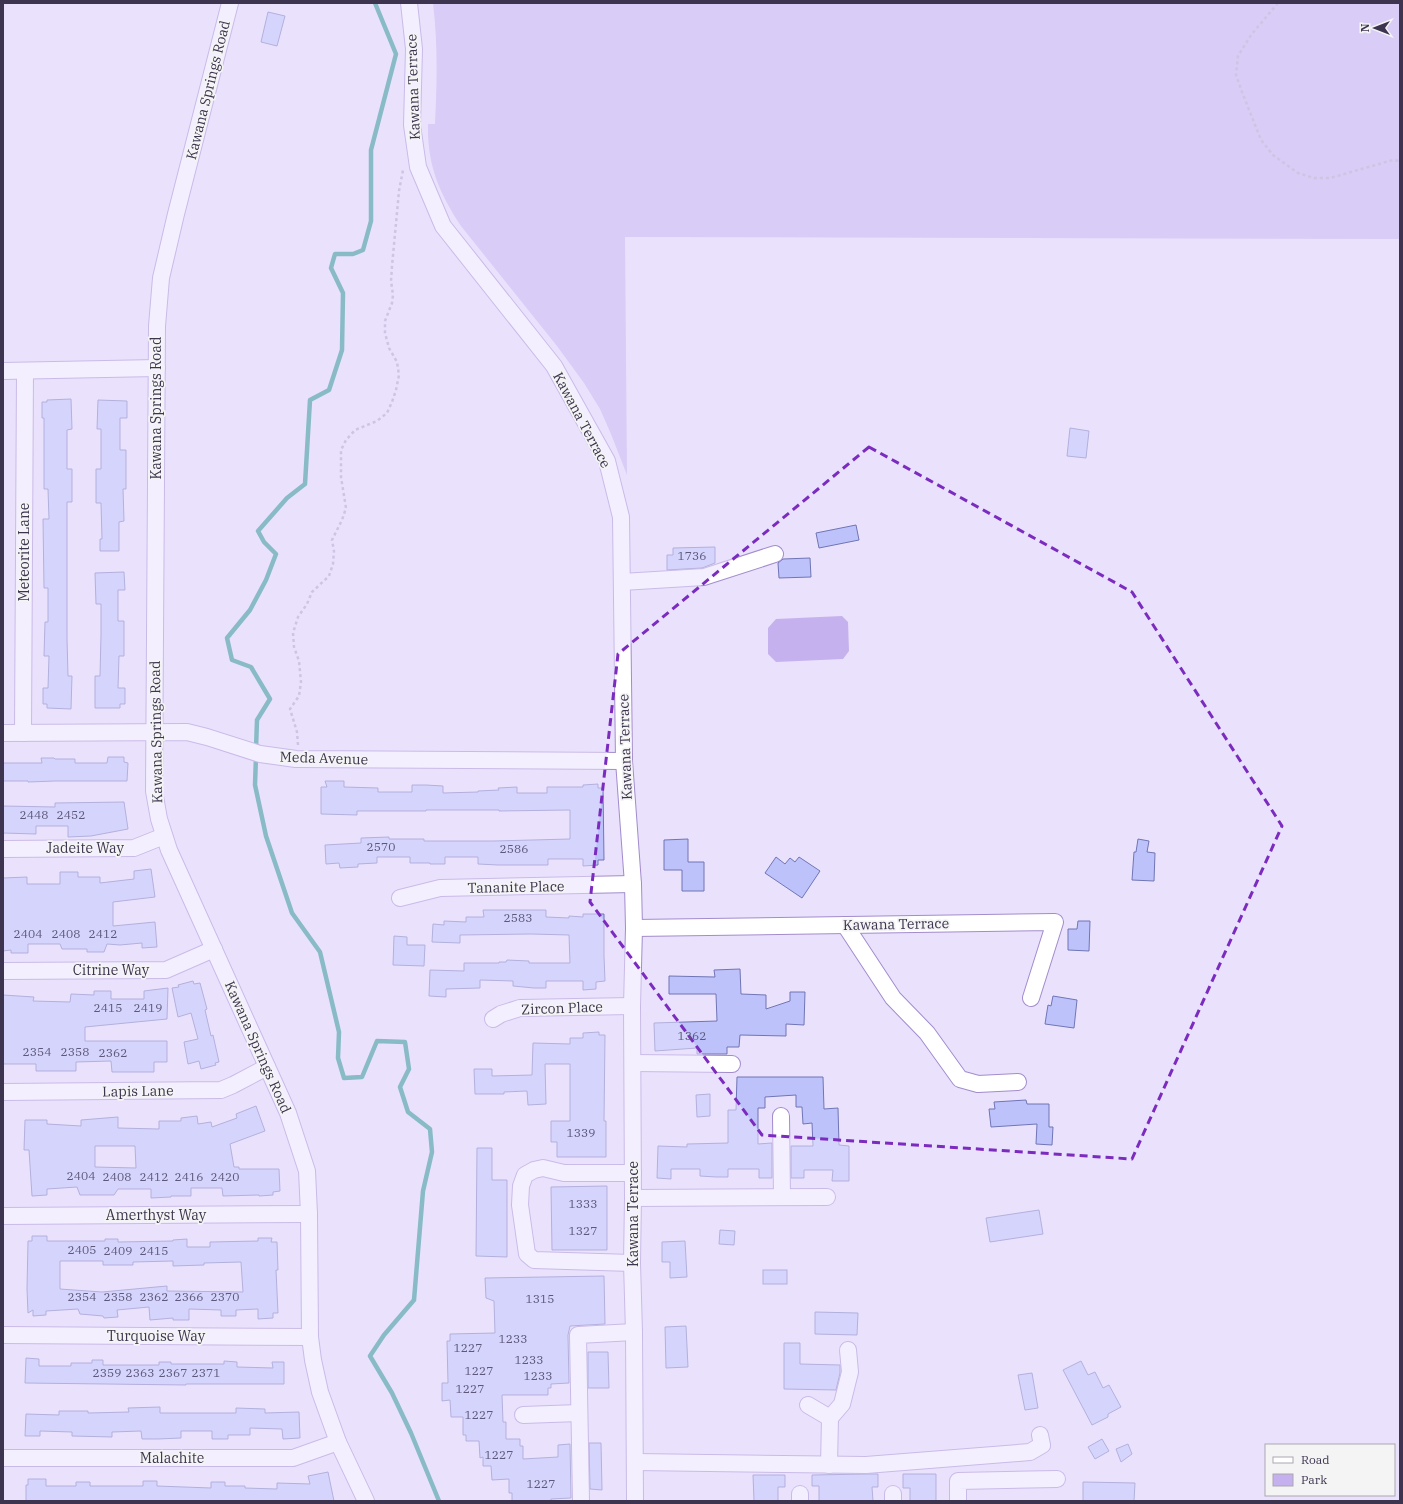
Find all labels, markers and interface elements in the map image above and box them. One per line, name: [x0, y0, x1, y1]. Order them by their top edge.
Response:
north arrow: [1355, 8, 1395, 48]
street label: Kawana Springs Road: [182, 18, 234, 161]
text: N: [1358, 23, 1372, 32]
street label: Kawana Terrace: [402, 34, 424, 140]
street label: Kawana Springs Road: [147, 336, 165, 479]
street label: Kawana Terrace: [549, 369, 615, 471]
street label: Meteorite Lane: [15, 503, 33, 601]
house number: 1736: [678, 548, 706, 563]
street label: Kawana Springs Road: [146, 660, 166, 804]
street label: Kawana Terrace: [614, 694, 636, 800]
street label: Meda Avenue: [279, 747, 369, 769]
house number: 2448: [20, 807, 48, 822]
house number: 2452: [57, 807, 85, 822]
street label: Jadeite Way: [46, 839, 124, 857]
house number: 2570: [367, 839, 395, 854]
house number: 2586: [500, 841, 528, 856]
street label: Tananite Place: [467, 877, 565, 897]
house number: 2583: [504, 910, 532, 925]
street label: Kawana Terrace: [843, 914, 949, 934]
house number: 2404: [14, 926, 42, 941]
house number: 2408: [52, 926, 80, 941]
house number: 2412: [89, 926, 117, 941]
street label: Citrine Way: [73, 961, 150, 979]
street label: Kawana Springs Road: [221, 978, 295, 1116]
street label: Zircon Place: [521, 998, 603, 1018]
house number: 2415: [94, 1000, 122, 1015]
house number: 2419: [134, 1000, 162, 1015]
house number: 1362: [678, 1028, 706, 1043]
house number: 2354: [23, 1044, 51, 1059]
house number: 2358: [61, 1044, 89, 1059]
house number: 2362: [99, 1045, 127, 1060]
street label: Lapis Lane: [102, 1081, 174, 1101]
house number: 1339: [567, 1125, 595, 1140]
street label: Kawana Terrace: [624, 1161, 642, 1267]
house number: 2404: [67, 1168, 95, 1183]
house number: 2408: [103, 1169, 131, 1184]
house number: 2412: [140, 1169, 168, 1184]
house number: 2416: [175, 1169, 203, 1184]
house number: 2420: [211, 1169, 239, 1184]
house number: 1333: [569, 1196, 597, 1211]
street label: Amerthyst Way: [106, 1206, 207, 1224]
house number: 1327: [569, 1223, 597, 1238]
house number: 2405: [68, 1242, 96, 1257]
house number: 2409: [104, 1243, 132, 1258]
house number: 2415: [140, 1243, 168, 1258]
house number: 2354: [68, 1289, 96, 1304]
house number: 2358: [104, 1289, 132, 1304]
house number: 2362: [140, 1289, 168, 1304]
house number: 2366: [175, 1289, 203, 1304]
house number: 2370: [211, 1289, 239, 1304]
house number: 1315: [526, 1291, 554, 1306]
street label: Turquoise Way: [107, 1327, 206, 1345]
house number: 1233: [499, 1331, 527, 1346]
house number: 1227: [454, 1340, 482, 1355]
house number: 1233: [515, 1352, 543, 1367]
house number: 1227: [465, 1363, 493, 1378]
house number: 2359: [93, 1365, 121, 1380]
house number: 2363: [126, 1365, 154, 1380]
house number: 2367: [159, 1365, 187, 1380]
house number: 2371: [192, 1365, 220, 1380]
house number: 1233: [524, 1368, 552, 1383]
house number: 1227: [456, 1381, 484, 1396]
house number: 1227: [465, 1407, 493, 1422]
legend: [1265, 1444, 1395, 1496]
house number: 1227: [485, 1447, 513, 1462]
street label: Malachite: [140, 1449, 204, 1467]
text: Road: [1301, 1452, 1330, 1467]
text: Park: [1301, 1472, 1327, 1487]
house number: 1227: [527, 1476, 555, 1491]

